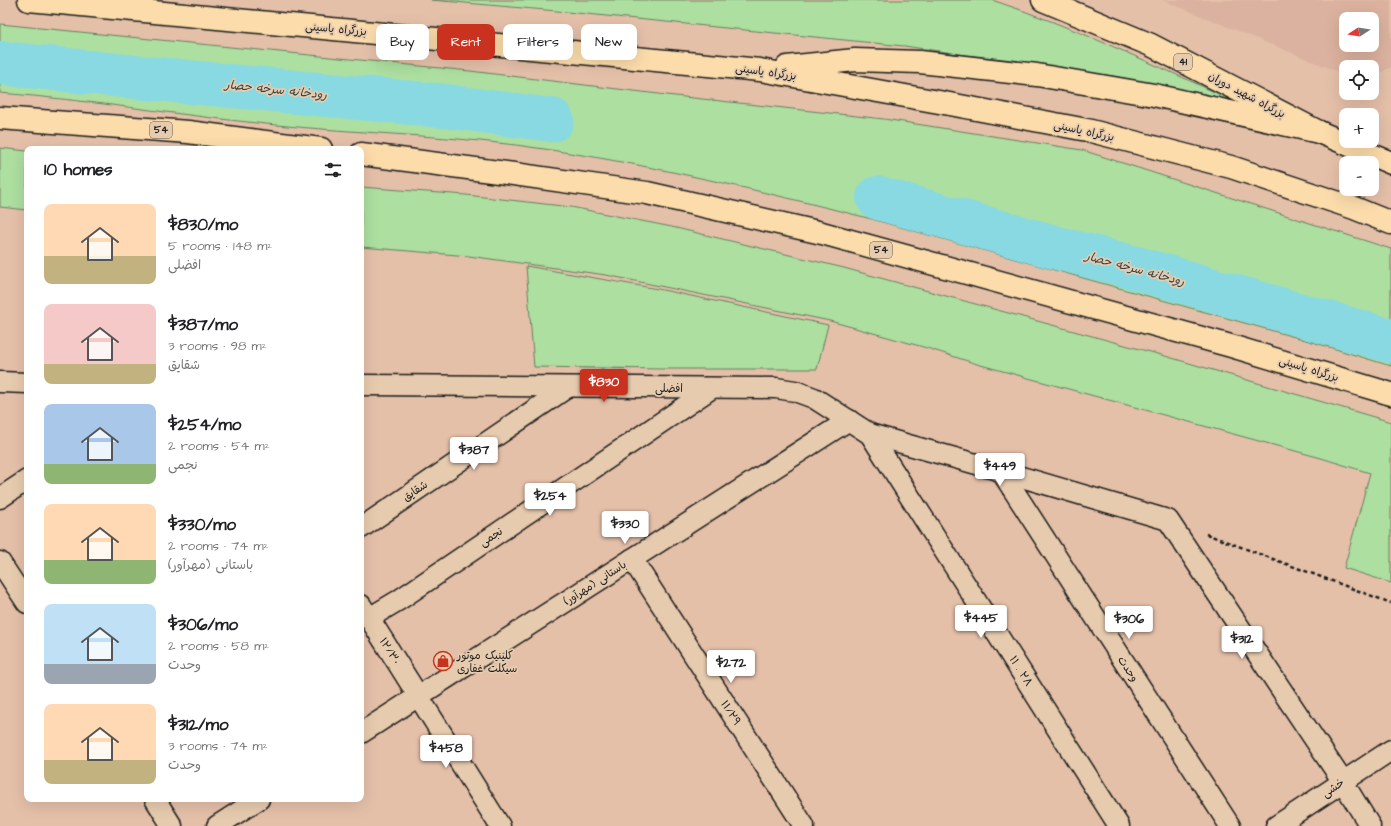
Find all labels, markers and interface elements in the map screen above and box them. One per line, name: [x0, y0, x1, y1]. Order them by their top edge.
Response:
north arrow: [1339, 12, 1379, 52]
map controls: [1339, 12, 1379, 196]
street label: بزرگراه یاسینی: [305, 19, 367, 39]
chip: Buy: [376, 24, 429, 60]
chip: Rent: [437, 24, 495, 60]
chip: Filters: [503, 24, 573, 60]
chip: New: [581, 24, 637, 60]
road number: 41: [1174, 54, 1192, 70]
street label: بزرگراه یاسینی: [734, 60, 798, 84]
button: locate: [1339, 60, 1379, 100]
street label: بزرگراه شهید دوران: [1206, 68, 1288, 122]
water label: رودخانه سرخه حصار: [222, 76, 328, 104]
button: +: [1339, 108, 1379, 148]
street label: بزرگراه یاسینی: [1052, 117, 1116, 145]
road number: 54: [150, 122, 172, 138]
button: −: [1339, 156, 1379, 196]
text: 10 homes: [44, 158, 113, 182]
icon: filters: [322, 159, 344, 181]
text: $830/mo: [168, 213, 238, 237]
icon: home: [76, 220, 124, 268]
text: 5 rooms · 148 m²: [168, 237, 272, 255]
road number: 54: [870, 242, 892, 258]
water label: رودخانه سرخه حصار: [1081, 247, 1187, 291]
text: افضلی: [168, 256, 201, 274]
text: $387/mo: [168, 313, 238, 337]
icon: home: [76, 320, 124, 368]
text: 3 rooms · 98 m²: [168, 337, 267, 355]
street label: بزرگراه یاسینی: [1277, 353, 1341, 385]
text: شقایق: [168, 356, 200, 374]
pin: $830: [580, 369, 628, 403]
text: $830: [589, 373, 619, 391]
street label: افضلی: [655, 381, 683, 396]
text: $254/mo: [168, 413, 241, 437]
icon: home: [76, 420, 124, 468]
text: 2 rooms · 54 m²: [168, 437, 270, 455]
pin: $387: [450, 437, 498, 471]
text: $387: [459, 441, 489, 459]
pin: $449: [976, 453, 1024, 487]
text: نجمی: [168, 456, 197, 474]
text: $449: [984, 457, 1016, 475]
street label: شقایق: [400, 477, 430, 505]
pin: $254: [526, 483, 574, 517]
text: $254: [534, 487, 566, 505]
pin: $330: [601, 511, 649, 545]
text: $330/mo: [168, 513, 236, 537]
text: $330: [611, 515, 639, 533]
icon: home: [76, 520, 124, 568]
street label: نجمی: [476, 524, 506, 550]
text: 2 rooms · 74 m²: [168, 537, 268, 555]
text: باستانی (مهرآور): [168, 556, 253, 574]
street label: باستانی (مهرآور): [561, 557, 629, 609]
pin: $445: [957, 605, 1005, 639]
pin: $306: [1105, 606, 1153, 640]
text: $445: [964, 609, 998, 627]
text: $306: [1114, 610, 1144, 628]
text: $306/mo: [168, 613, 238, 637]
icon: home: [76, 620, 124, 668]
pin: $312: [1218, 626, 1266, 660]
text: $312: [1231, 630, 1253, 648]
street label: ۱۲/۳۰: [376, 635, 404, 667]
text: 2 rooms · 58 m²: [168, 637, 269, 655]
place label: کلینیک موتور سیکلت غفاری: [456, 648, 517, 676]
shop icon: کلینیک موتور سیکلت غفاری: [432, 650, 454, 672]
pin: $272: [707, 650, 755, 684]
street label: ۱۱ . ۲۸: [1006, 653, 1036, 689]
street label: وحدت: [1114, 653, 1142, 685]
text: $272: [716, 654, 746, 672]
text: وحدت: [168, 656, 201, 674]
street label: ۱۱/۲۹: [717, 697, 745, 729]
text: $312/mo: [168, 713, 229, 737]
icon: home: [76, 720, 124, 768]
pin: $458: [422, 735, 470, 769]
text: 3 rooms · 74 m²: [168, 737, 268, 755]
text: $458: [429, 739, 463, 757]
text: وحدت: [168, 756, 201, 774]
street label: خشی: [1319, 775, 1347, 801]

